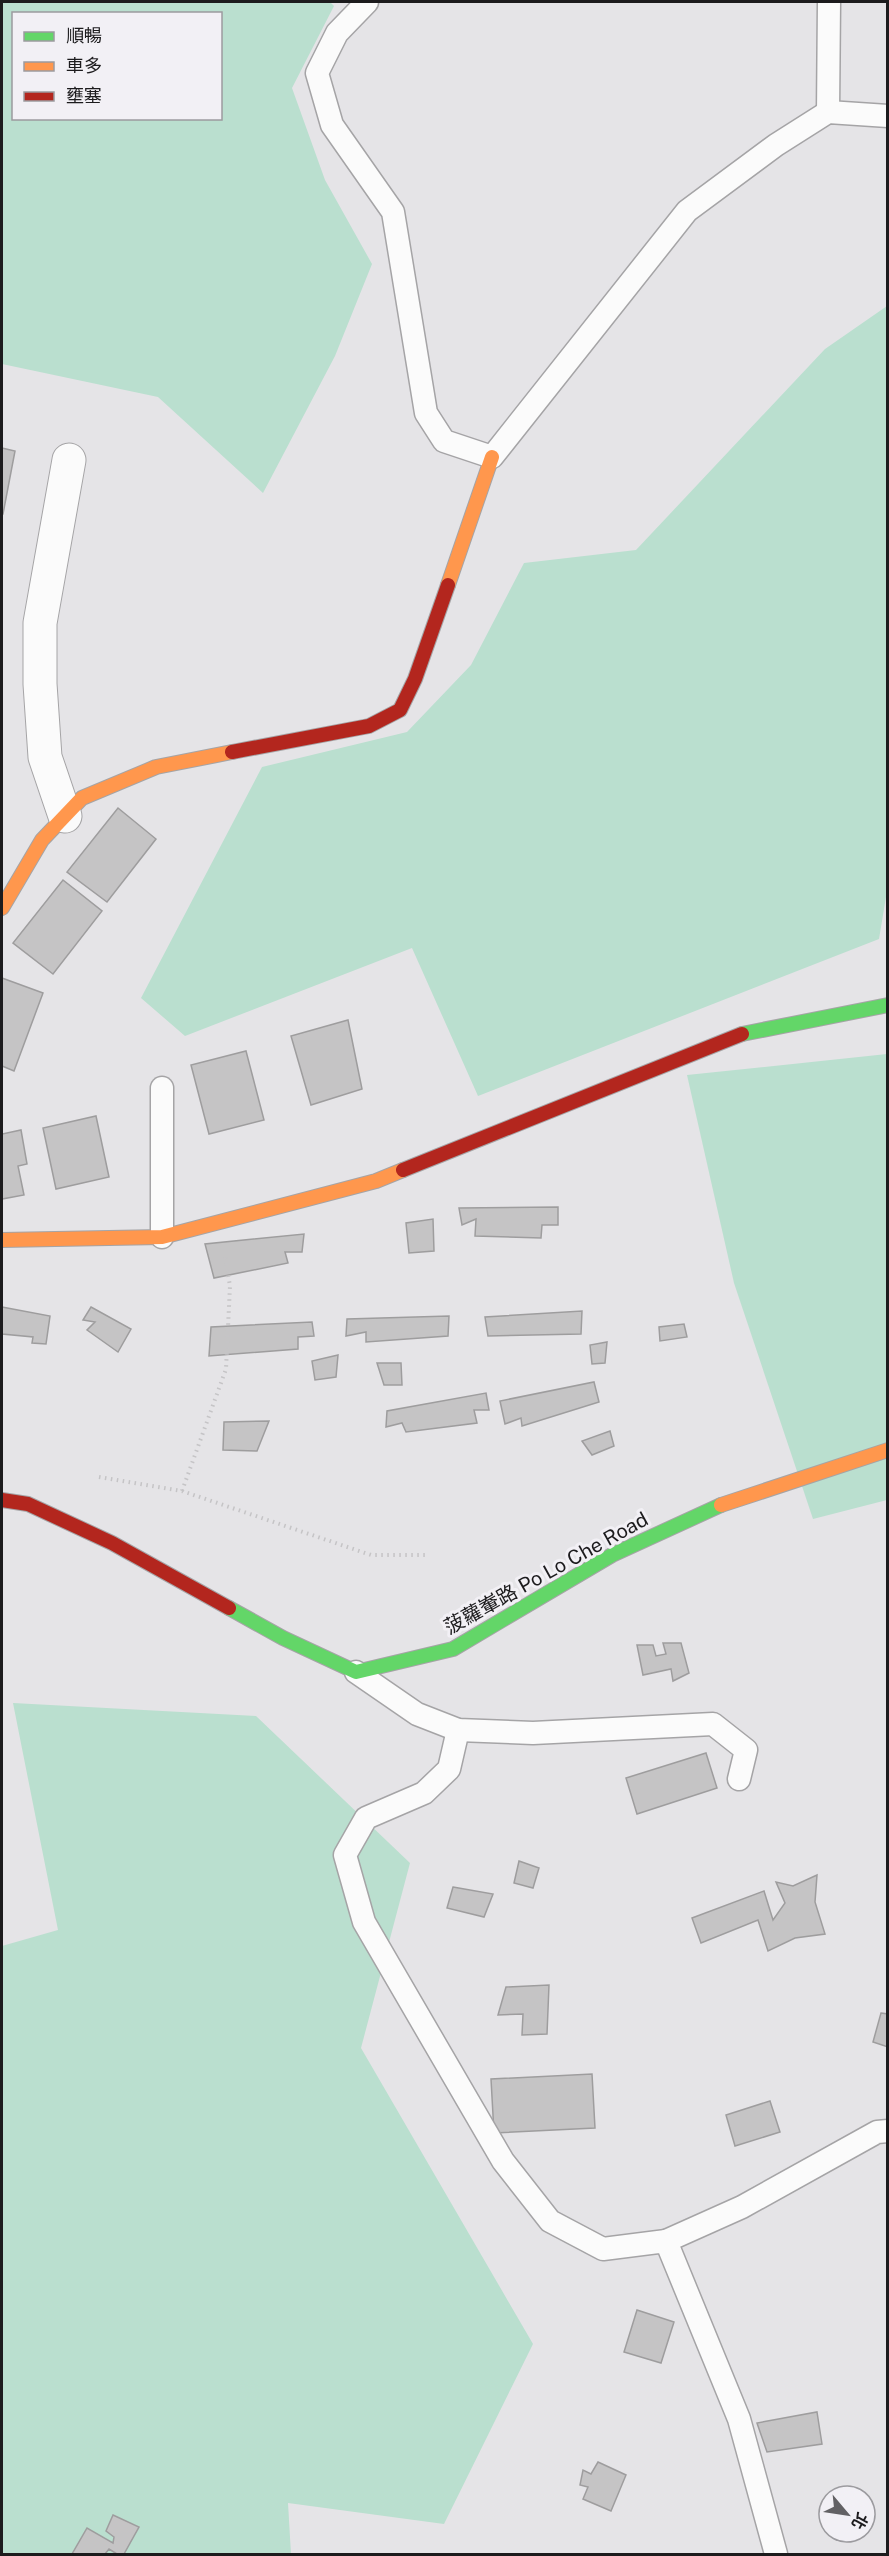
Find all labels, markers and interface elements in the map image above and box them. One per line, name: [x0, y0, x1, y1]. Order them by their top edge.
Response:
legend: [12, 12, 222, 120]
text: 順暢: [66, 25, 102, 46]
text: 車多: [66, 55, 102, 76]
text: 壅塞: [66, 85, 102, 106]
street label: 菠蘿輋路 Po Lo Che Road: [440, 1507, 652, 1639]
north arrow: [817, 2484, 877, 2544]
text: 北: [847, 2509, 872, 2533]

